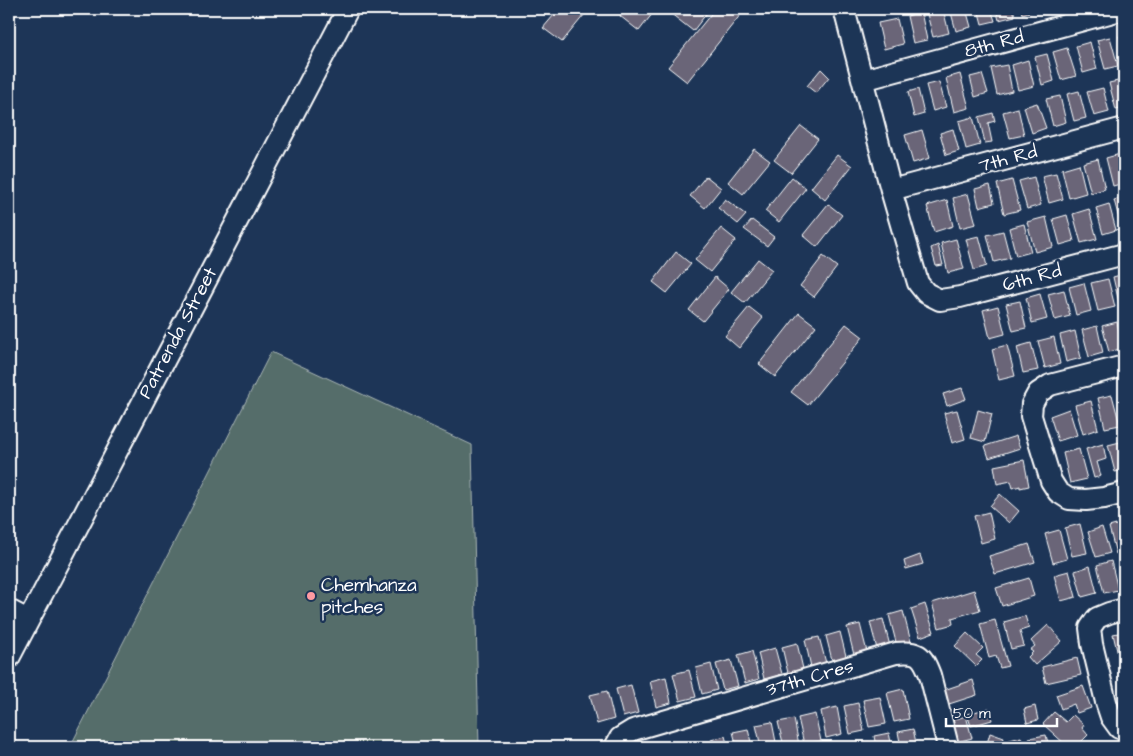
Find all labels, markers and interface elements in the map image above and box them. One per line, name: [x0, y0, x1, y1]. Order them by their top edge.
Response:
street label: 8th Rd: [961, 23, 1027, 65]
street label: 7th Rd: [976, 138, 1041, 180]
street label: 6th Rd: [1000, 257, 1065, 299]
street label: Patrenda Street: [132, 262, 224, 404]
place label: Chemhanza pitches: [321, 572, 417, 621]
marker: Chemhanza pitches: [305, 590, 317, 602]
street label: 37th Cres: [763, 653, 857, 703]
scale bar: [946, 696, 1057, 728]
text: 50 m: [953, 703, 991, 724]

